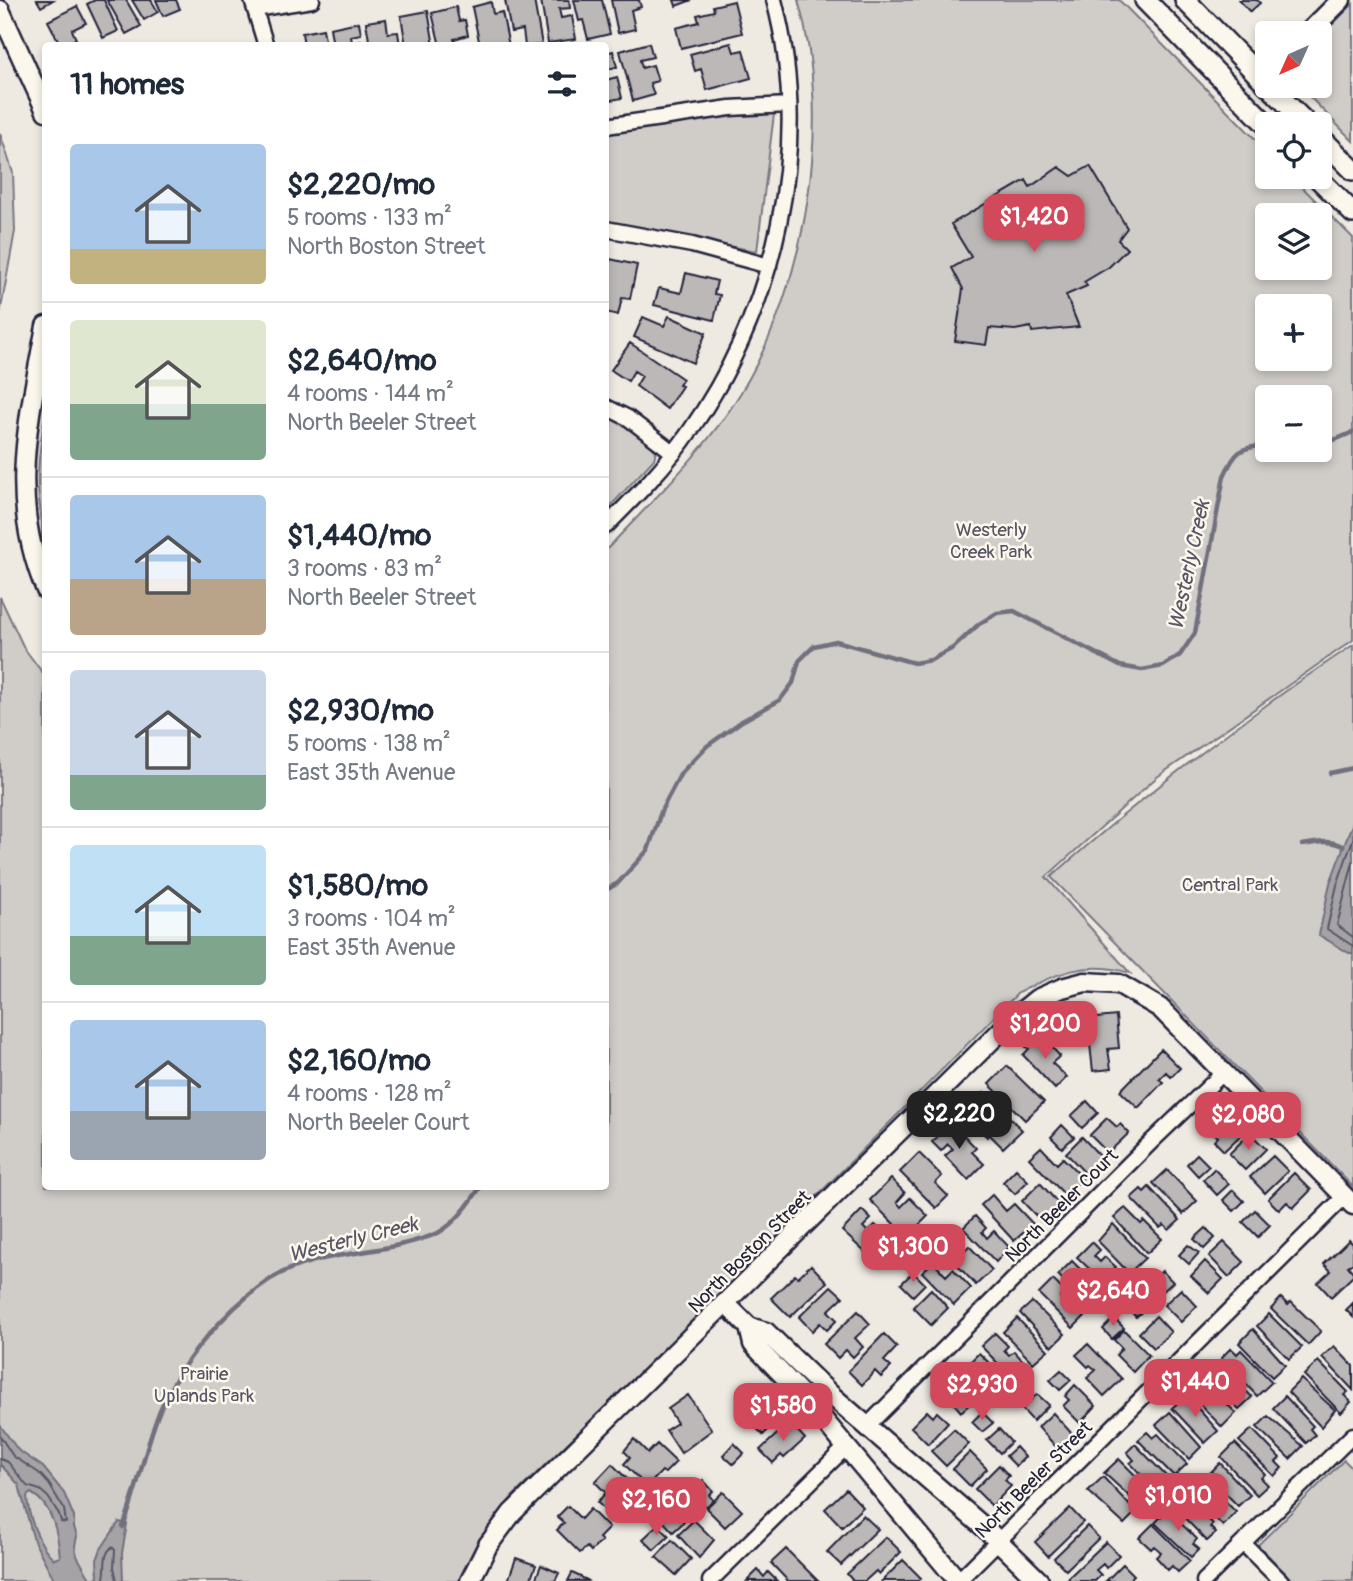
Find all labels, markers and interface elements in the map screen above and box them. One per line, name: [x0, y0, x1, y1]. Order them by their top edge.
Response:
north arrow: [1255, 21, 1332, 98]
map controls: [1255, 21, 1332, 462]
icon: filters: [543, 65, 581, 103]
text: 11 homes: [70, 66, 184, 103]
button: locate: [1255, 112, 1332, 189]
text: $2,220/mo: [287, 166, 435, 203]
icon: home: [126, 172, 210, 256]
pin: $1,420: [977, 194, 1091, 254]
text: $1,420: [999, 202, 1069, 231]
text: 5 rooms · 133 m²: [287, 203, 452, 232]
button: layers: [1255, 203, 1332, 280]
text: North Boston Street: [287, 232, 486, 261]
button: +: [1255, 294, 1332, 371]
text: $2,640/mo: [287, 342, 437, 379]
icon: home: [126, 348, 210, 432]
text: 4 rooms · 144 m²: [287, 379, 454, 408]
button: −: [1255, 385, 1332, 462]
text: North Beeler Street: [287, 408, 476, 437]
water label: Westerly Creek: [1163, 496, 1217, 632]
text: $1,440/mo: [287, 517, 431, 554]
park label: Westerly Creek Park: [950, 518, 1032, 564]
icon: home: [126, 523, 210, 607]
text: 3 rooms · 83 m²: [287, 554, 442, 583]
text: North Beeler Street: [287, 583, 476, 612]
text: $2,930/mo: [287, 692, 434, 729]
icon: home: [126, 698, 210, 782]
text: 5 rooms · 138 m²: [287, 729, 451, 758]
text: East 35th Avenue: [287, 758, 455, 787]
text: $1,580/mo: [287, 867, 428, 904]
icon: home: [126, 873, 210, 957]
park label: Central Park: [1182, 873, 1278, 897]
text: 3 rooms · 104 m²: [287, 904, 456, 933]
text: East 35th Avenue: [287, 933, 455, 962]
pin: $1,200: [988, 1002, 1102, 1061]
text: $1,200: [1009, 1009, 1081, 1038]
text: $2,160/mo: [287, 1042, 431, 1079]
icon: home: [126, 1048, 210, 1132]
text: 4 rooms · 128 m²: [287, 1079, 452, 1108]
pin: $2,220: [902, 1092, 1016, 1151]
pin: $2,080: [1191, 1092, 1305, 1152]
text: $2,220: [923, 1099, 995, 1128]
text: $2,080: [1211, 1100, 1285, 1129]
text: North Beeler Court: [287, 1108, 469, 1137]
street label: North Beeler Court: [1000, 1144, 1124, 1267]
street label: North Boston Street: [683, 1185, 816, 1318]
water label: Westerly Creek: [286, 1210, 423, 1269]
pin: $1,300: [856, 1224, 970, 1284]
text: $1,300: [877, 1232, 949, 1261]
pin: $2,640: [1056, 1268, 1170, 1328]
text: $2,640: [1076, 1276, 1150, 1305]
pin: $1,440: [1138, 1360, 1252, 1419]
park label: Prairie Uplands Park: [154, 1362, 254, 1408]
pin: $2,930: [925, 1362, 1039, 1422]
text: $1,440: [1160, 1367, 1230, 1396]
text: $2,930: [946, 1370, 1018, 1399]
pin: $1,580: [726, 1384, 840, 1443]
text: $1,580: [749, 1391, 817, 1420]
street label: North Beeler Street: [970, 1416, 1098, 1543]
pin: $1,010: [1121, 1474, 1235, 1533]
pin: $2,160: [599, 1478, 713, 1537]
text: $1,010: [1144, 1481, 1212, 1510]
text: $2,160: [621, 1485, 691, 1514]

